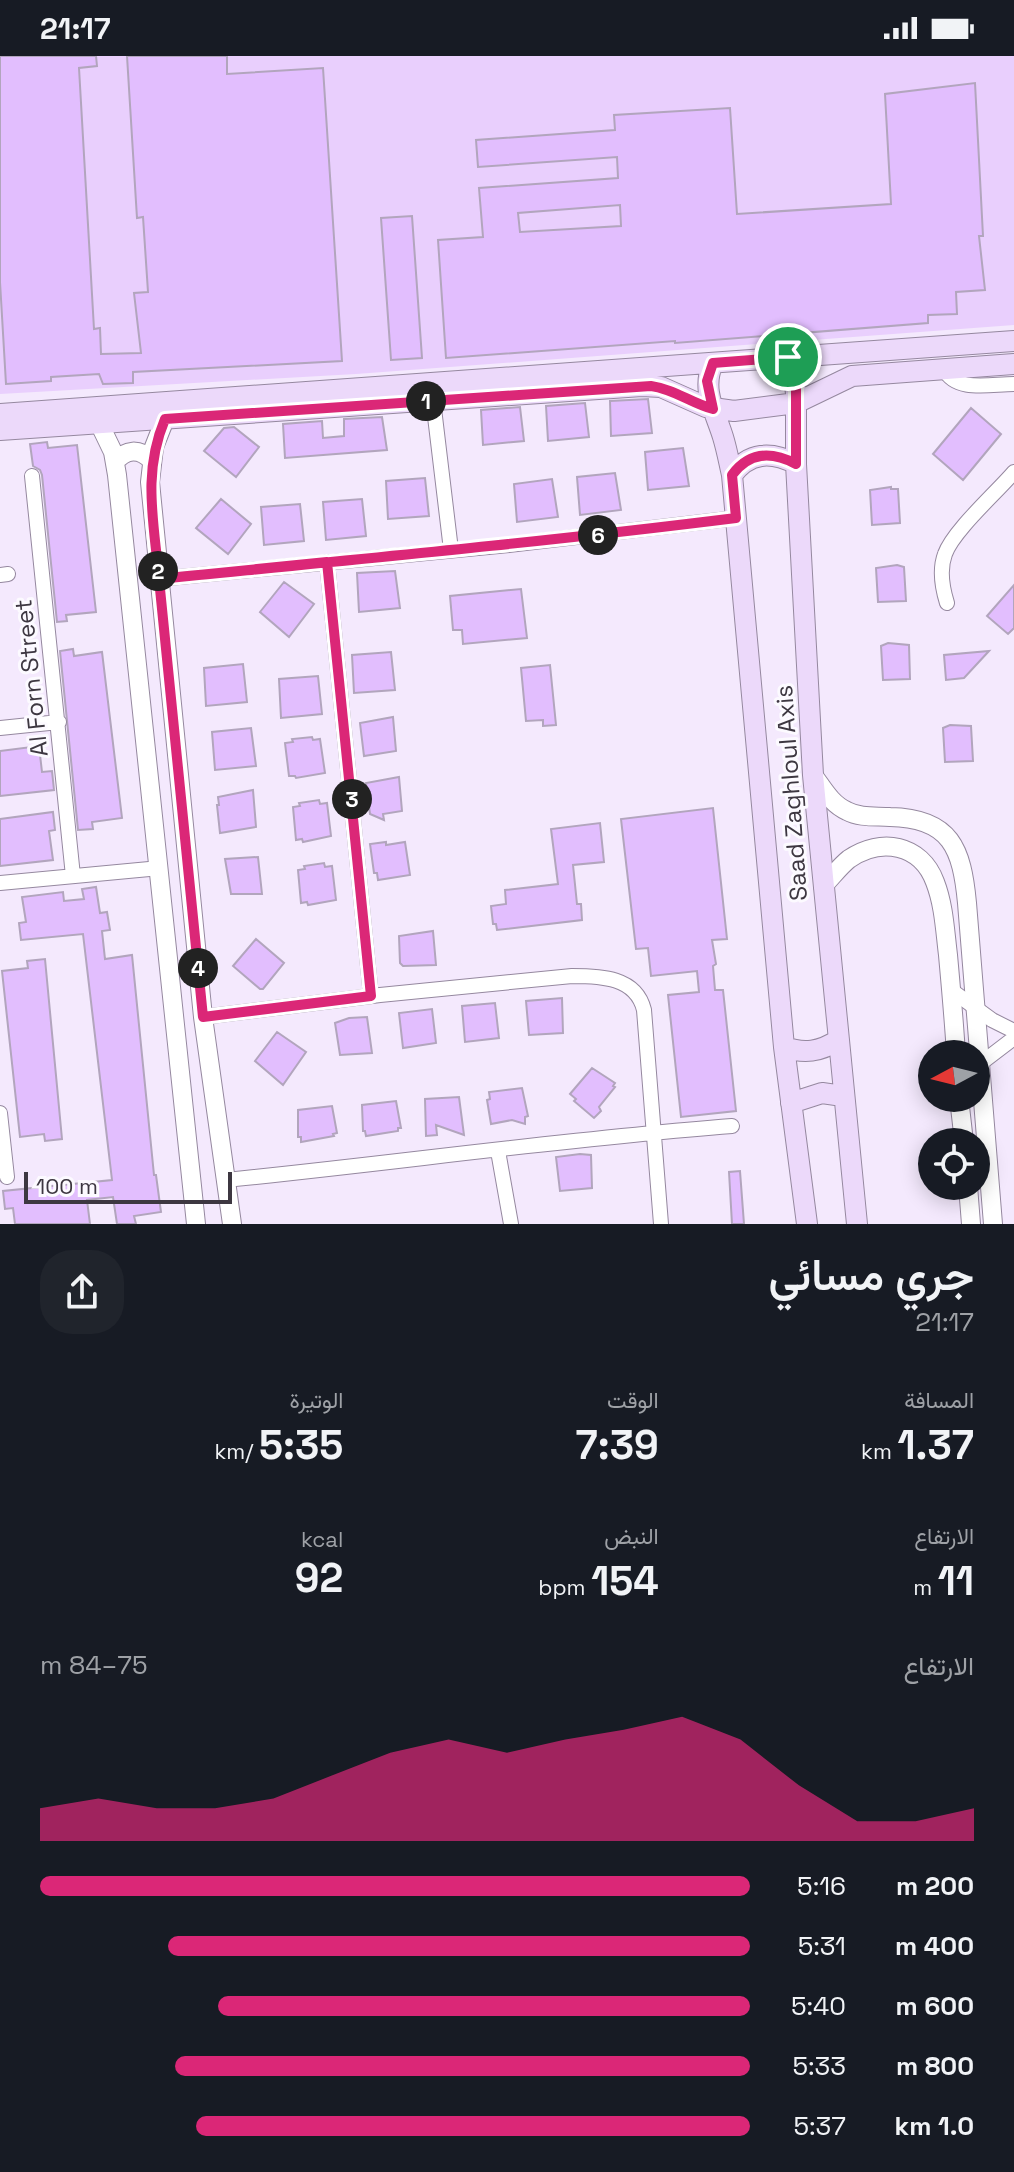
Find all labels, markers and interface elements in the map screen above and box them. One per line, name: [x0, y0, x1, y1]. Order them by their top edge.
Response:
text: 21:17: [40, 9, 111, 48]
pin: [754, 323, 822, 391]
icon: arrive: [766, 335, 810, 379]
pin: 1: [406, 381, 446, 421]
text: 1: [421, 387, 431, 415]
pin: 6: [578, 515, 618, 555]
text: 6: [591, 521, 605, 549]
pin: 2: [138, 551, 178, 591]
text: 2: [151, 557, 165, 585]
street label: Al Forn Street: [7, 598, 55, 758]
street label: Saad Zaghloul Axis: [768, 684, 814, 902]
pin: 3: [332, 779, 372, 819]
text: 3: [345, 785, 359, 813]
pin: 4: [178, 948, 218, 988]
text: 4: [191, 954, 205, 982]
north arrow: [918, 1040, 990, 1112]
map controls: [918, 1040, 990, 1200]
button: locate: [918, 1128, 990, 1200]
scale bar: [24, 1168, 232, 1204]
text: 100 m: [36, 1172, 98, 1200]
text: جري مسائي: [768, 1247, 974, 1303]
button: share: [40, 1250, 124, 1334]
text: 21:17: [915, 1305, 974, 1339]
text: الوتيرة: [290, 1386, 343, 1414]
text: الوقت: [607, 1386, 659, 1414]
text: المسافة: [904, 1386, 974, 1414]
text: 5:35: [259, 1420, 343, 1471]
text: 7:39: [576, 1420, 659, 1471]
text: 1.37: [898, 1420, 974, 1471]
text: /km: [215, 1437, 259, 1465]
text: km: [861, 1437, 898, 1465]
text: النبض: [604, 1522, 659, 1550]
text: الارتفاع: [914, 1522, 974, 1550]
text: kcal: [301, 1525, 343, 1553]
text: 92: [295, 1553, 343, 1604]
text: 154: [591, 1556, 659, 1607]
text: 11: [938, 1556, 974, 1607]
text: bpm: [538, 1573, 591, 1601]
text: m: [913, 1573, 938, 1601]
text: 75–84 m: [40, 1648, 148, 1682]
text: الارتفاع: [903, 1649, 974, 1683]
text: 5:16: [797, 1869, 846, 1903]
text: 200 m: [896, 1869, 974, 1903]
text: 5:31: [798, 1929, 846, 1963]
text: 400 m: [895, 1929, 974, 1963]
text: 5:40: [791, 1989, 846, 2023]
text: 600 m: [895, 1989, 974, 2023]
text: 5:33: [792, 2049, 846, 2083]
text: 800 m: [896, 2049, 974, 2083]
text: 5:37: [793, 2109, 846, 2143]
text: 1.0 km: [894, 2109, 974, 2143]

